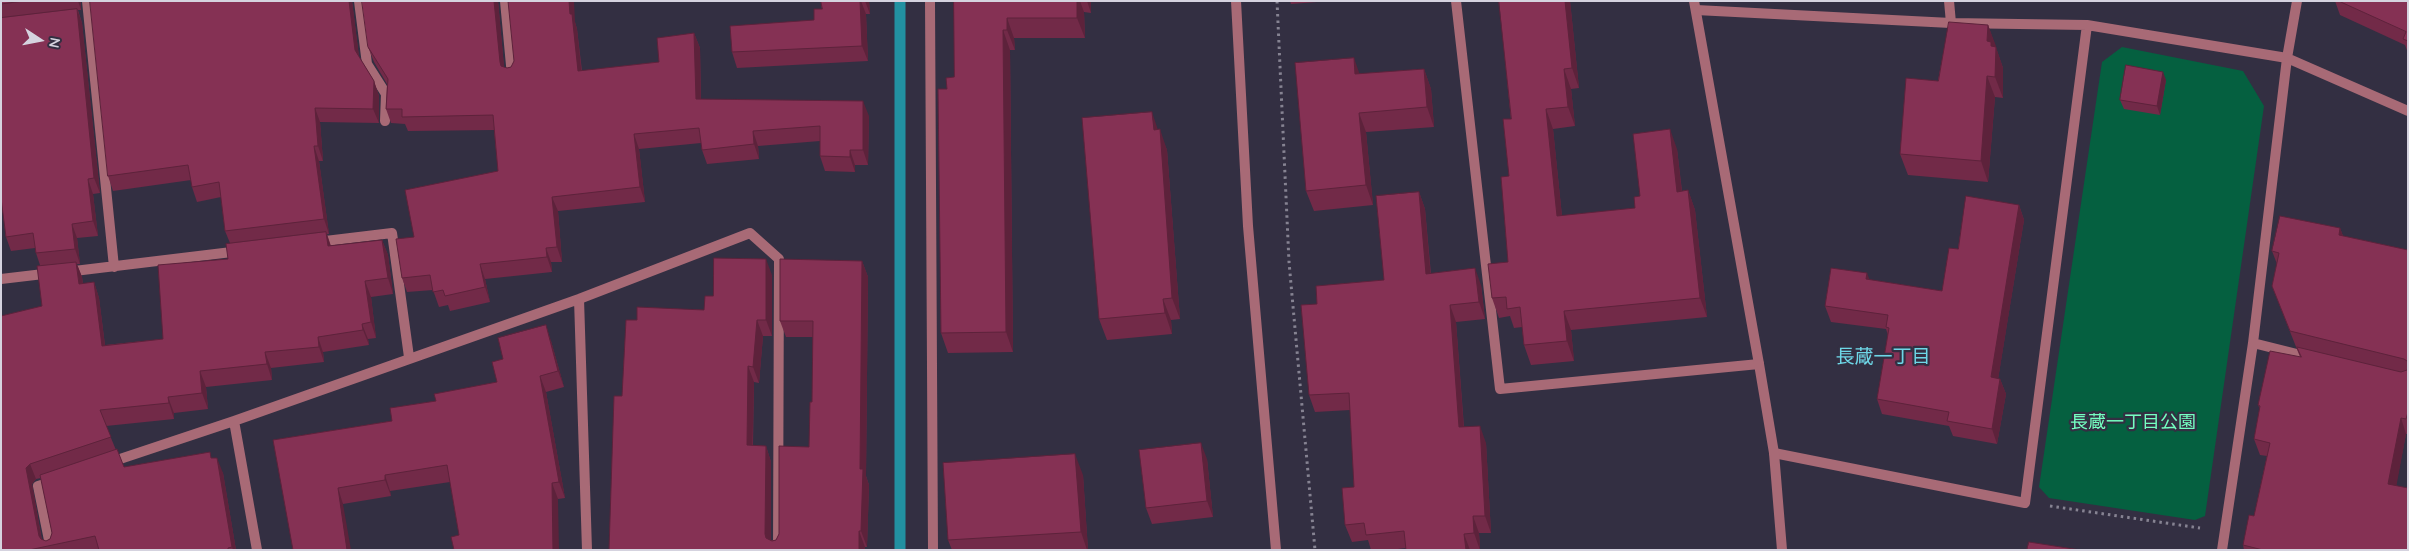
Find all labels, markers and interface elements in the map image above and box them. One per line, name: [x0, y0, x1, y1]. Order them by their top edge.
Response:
north arrow: [15, 15, 65, 65]
text: N: [45, 36, 65, 50]
district label: 長蔵一丁目: [1836, 346, 1930, 368]
park label: 長蔵一丁目公園: [2070, 412, 2196, 434]

